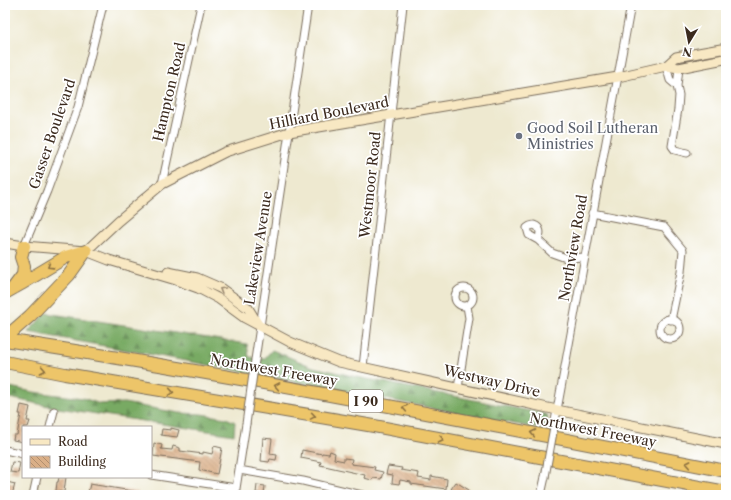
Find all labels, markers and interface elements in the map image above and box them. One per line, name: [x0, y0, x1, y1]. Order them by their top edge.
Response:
north arrow: [669, 22, 709, 62]
street label: Hampton Road: [149, 40, 189, 144]
text: N: [681, 44, 693, 60]
street label: Gasser Boulevard: [25, 76, 79, 192]
street label: Hilliard Boulevard: [268, 92, 391, 133]
place label: Good Soil Lutheran Ministries: [527, 119, 658, 153]
street label: Westmoor Road: [355, 130, 385, 240]
marker: Good Soil Lutheran Ministries: [514, 131, 524, 141]
street label: Lakeview Avenue: [240, 190, 276, 306]
street label: Northview Road: [555, 193, 591, 303]
one-way arrow: [47, 262, 54, 269]
one-way arrow: [219, 287, 226, 295]
street label: Northwest Freeway: [209, 350, 339, 390]
street label: Westway Drive: [441, 361, 542, 401]
one-way arrow: [40, 365, 46, 373]
one-way arrow: [274, 382, 280, 391]
one-way arrow: [168, 387, 174, 396]
road number: I 90: [349, 390, 383, 412]
one-way arrow: [402, 405, 408, 413]
street label: Northwest Freeway: [528, 409, 658, 451]
one-way arrow: [310, 411, 316, 420]
legend: [22, 426, 152, 478]
one-way arrow: [530, 430, 536, 438]
text: Road: [58, 434, 88, 449]
one-way arrow: [438, 434, 444, 442]
text: Building: [58, 454, 106, 469]
one-way arrow: [685, 460, 691, 468]

